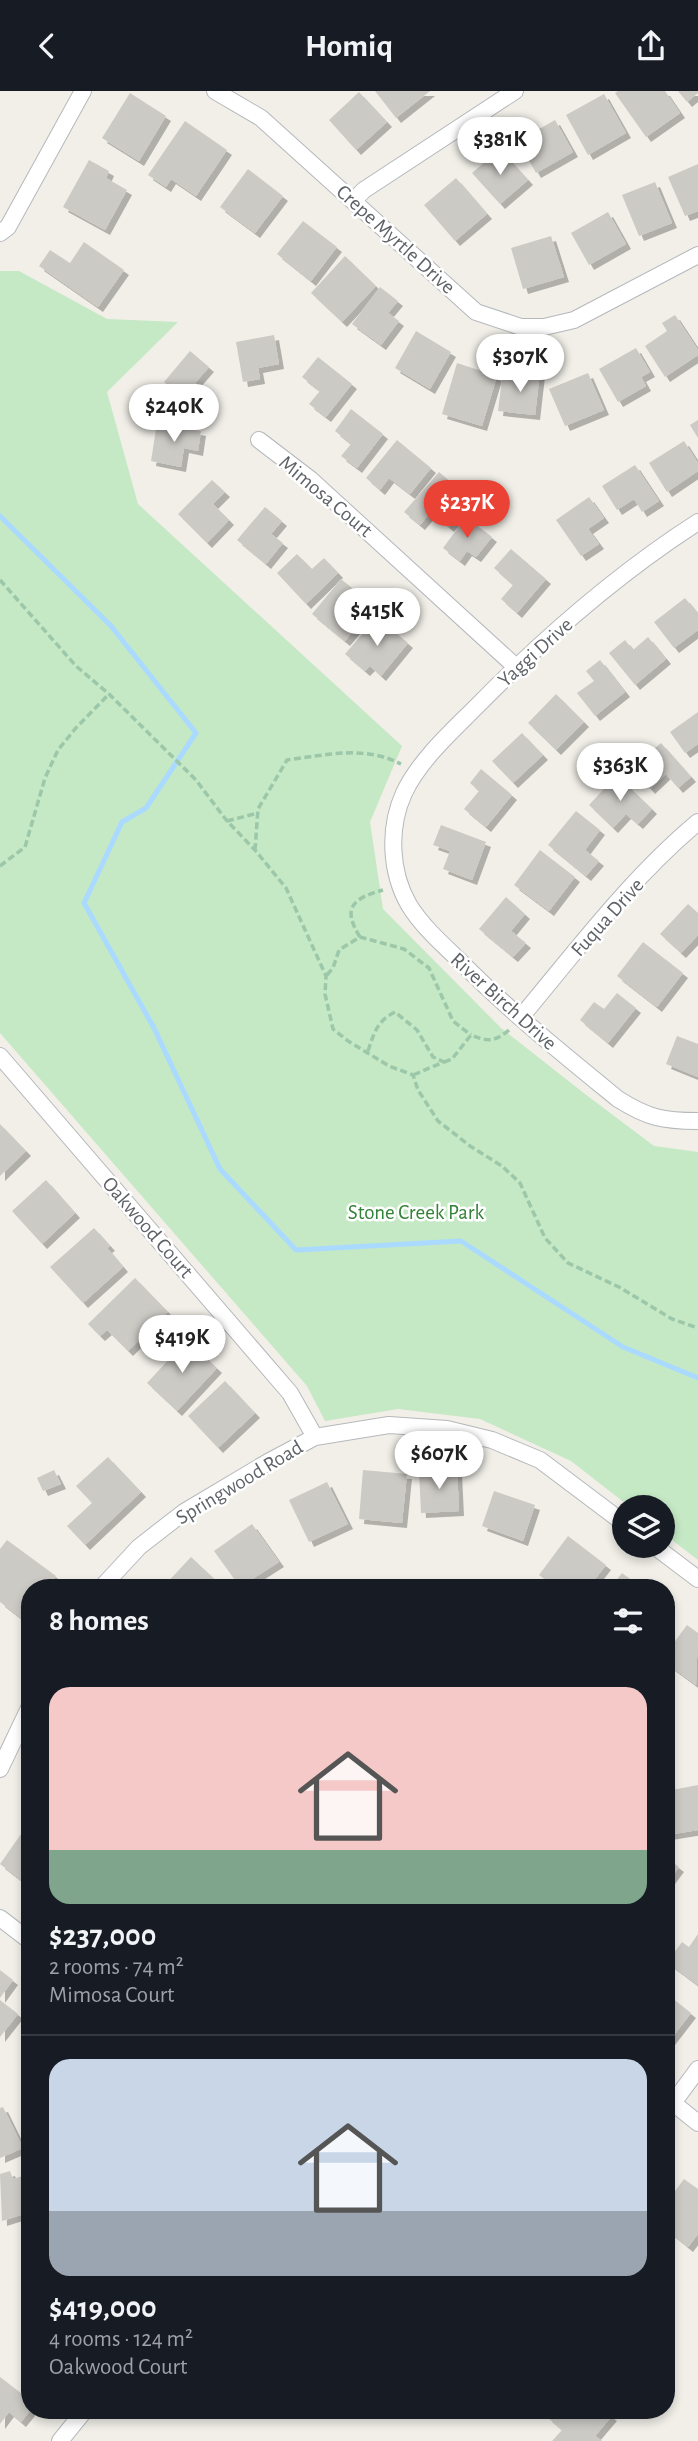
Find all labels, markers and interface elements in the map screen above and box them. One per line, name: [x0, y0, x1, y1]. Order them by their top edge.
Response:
icon: back: [28, 27, 66, 65]
icon: share: [632, 27, 670, 65]
text: Homiq: [305, 30, 393, 62]
pin: $381K: [451, 118, 549, 177]
text: $381K: [473, 128, 527, 151]
street label: Crepe Myrtle Drive: [332, 181, 459, 298]
pin: $307K: [471, 335, 569, 394]
text: $307K: [492, 345, 548, 368]
pin: $240K: [125, 385, 223, 444]
text: $240K: [145, 395, 203, 418]
street label: Mimosa Court: [275, 452, 377, 541]
pin: $237K: [418, 481, 516, 540]
text: $237K: [440, 491, 494, 514]
pin: $415K: [328, 589, 426, 648]
text: $415K: [350, 599, 404, 622]
street label: Yaggi Drive: [494, 614, 577, 691]
pin: $363K: [571, 743, 669, 803]
text: $363K: [593, 754, 647, 777]
street label: Fuqua Drive: [567, 874, 648, 960]
street label: River Birch Drive: [447, 949, 561, 1054]
street label: Oakwood Court: [98, 1173, 197, 1282]
park label: Stone Creek Park: [348, 1202, 485, 1223]
pin: $419K: [133, 1315, 231, 1375]
text: $419K: [155, 1326, 209, 1349]
pin: $607K: [390, 1431, 488, 1491]
street label: Springwood Road: [172, 1436, 306, 1528]
text: $607K: [411, 1442, 467, 1465]
map controls: [612, 1495, 675, 1558]
button: layers: [612, 1495, 675, 1558]
icon: filters: [609, 1602, 647, 1640]
text: 8 homes: [49, 1606, 149, 1636]
icon: home: [285, 1733, 411, 1859]
text: $237,000: [49, 1921, 156, 1951]
text: 2 rooms · 74 m²: [49, 1956, 184, 1979]
text: Mimosa Court: [49, 1984, 174, 2007]
icon: home: [285, 2105, 411, 2231]
text: $419,000: [49, 2293, 157, 2323]
text: 4 rooms · 124 m²: [49, 2328, 193, 2351]
text: Oakwood Court: [49, 2356, 187, 2379]

